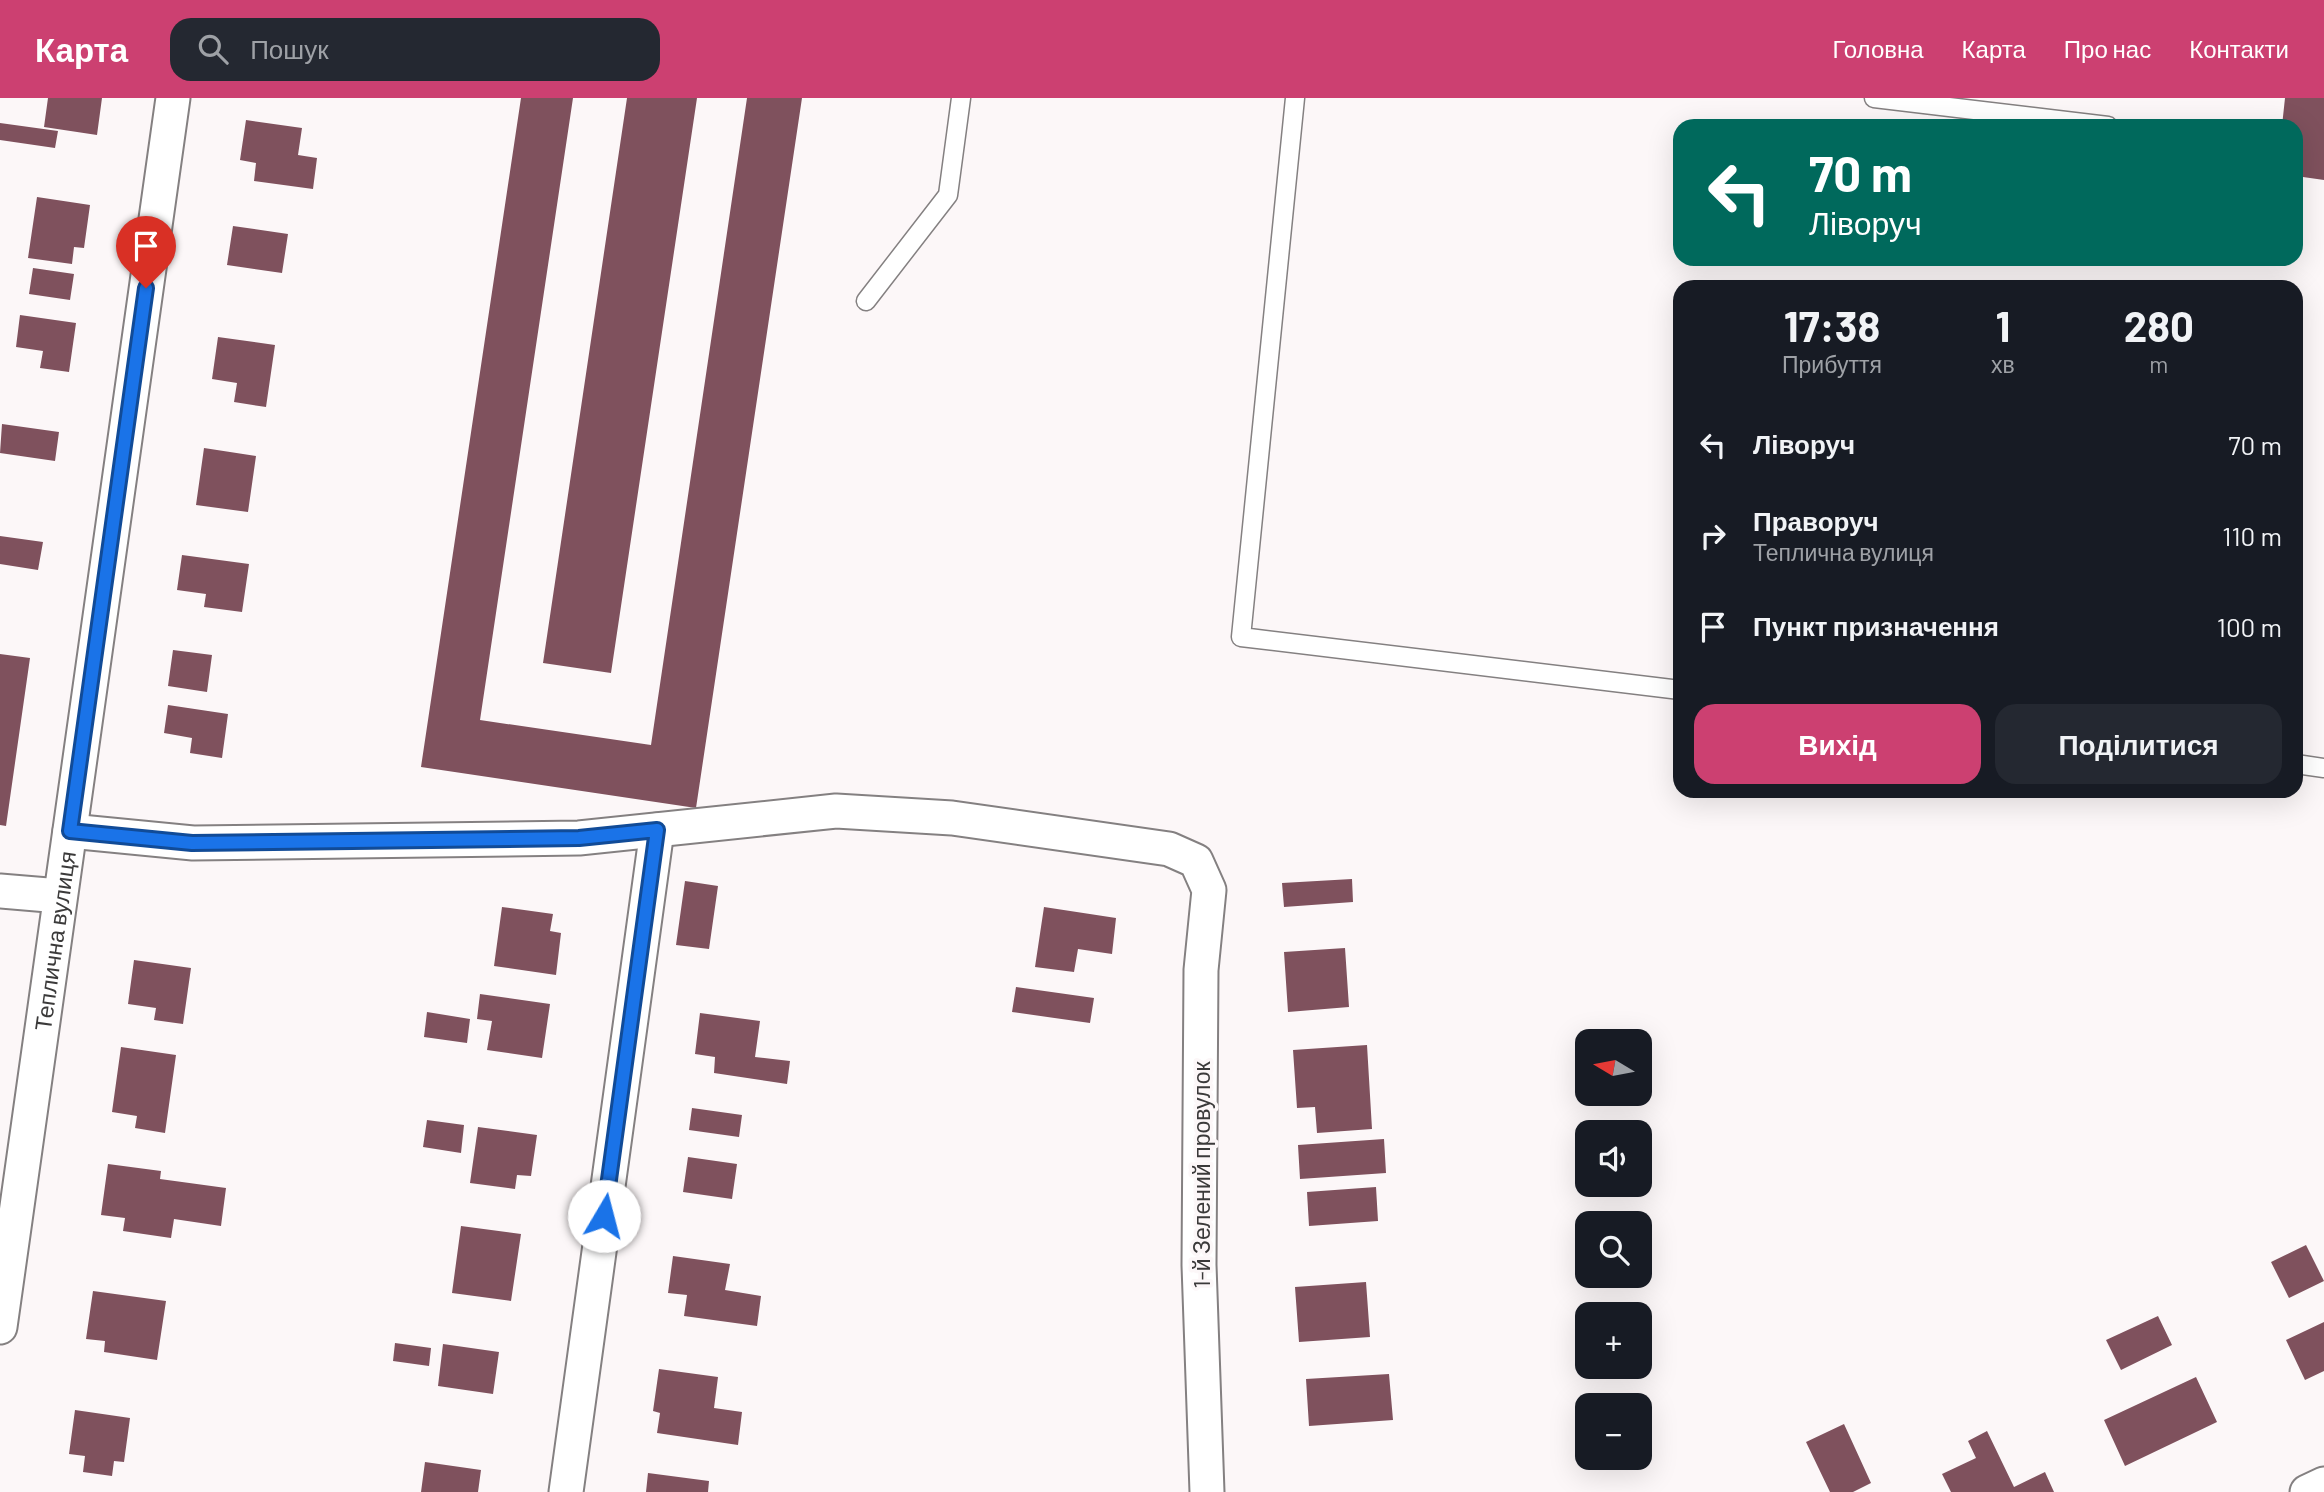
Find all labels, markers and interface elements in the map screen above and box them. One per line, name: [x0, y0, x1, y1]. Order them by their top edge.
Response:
search box: [170, 18, 660, 81]
text: Карта: [35, 29, 128, 69]
icon: search: [194, 30, 232, 68]
text: Пошук: [250, 33, 329, 64]
text: Головна: [1832, 34, 1924, 63]
text: Карта: [1962, 34, 2026, 63]
text: Про нас: [2064, 34, 2151, 63]
text: Контакти: [2189, 34, 2289, 63]
text: 70 m: [1809, 143, 1912, 202]
icon: left: [1694, 147, 1785, 238]
text: Ліворуч: [1809, 203, 1922, 241]
pin: [116, 216, 176, 288]
icon: arrive: [127, 227, 165, 265]
text: 17:38: [1784, 300, 1880, 350]
text: 1: [1995, 300, 2010, 350]
text: 280: [2124, 300, 2194, 350]
text: Прибуття: [1782, 350, 1882, 378]
text: хв: [1991, 350, 2015, 378]
text: m: [2149, 350, 2168, 378]
icon: left: [1694, 426, 1732, 464]
text: Ліворуч: [1753, 428, 1855, 459]
text: 70 m: [2228, 429, 2282, 460]
text: Праворуч: [1753, 505, 1879, 536]
icon: right: [1694, 517, 1732, 555]
text: 110 m: [2222, 520, 2282, 551]
text: Теплична вулиця: [1753, 538, 1934, 566]
icon: arrive: [1694, 608, 1732, 646]
text: Пункт призначення: [1753, 610, 1999, 641]
text: 100 m: [2217, 611, 2282, 642]
button: Вихід: [1694, 704, 1981, 784]
button: Поділитися: [1995, 704, 2282, 784]
street label: Теплична вулиця: [28, 849, 81, 1032]
north arrow: [1575, 1029, 1652, 1106]
map controls: [1575, 1029, 1652, 1470]
street label: 1-й Зелений провулок: [1187, 1061, 1215, 1288]
button: sound: [1575, 1120, 1652, 1197]
position arrow: [567, 1179, 641, 1253]
button: search: [1575, 1211, 1652, 1288]
button: +: [1575, 1302, 1652, 1379]
button: −: [1575, 1393, 1652, 1470]

